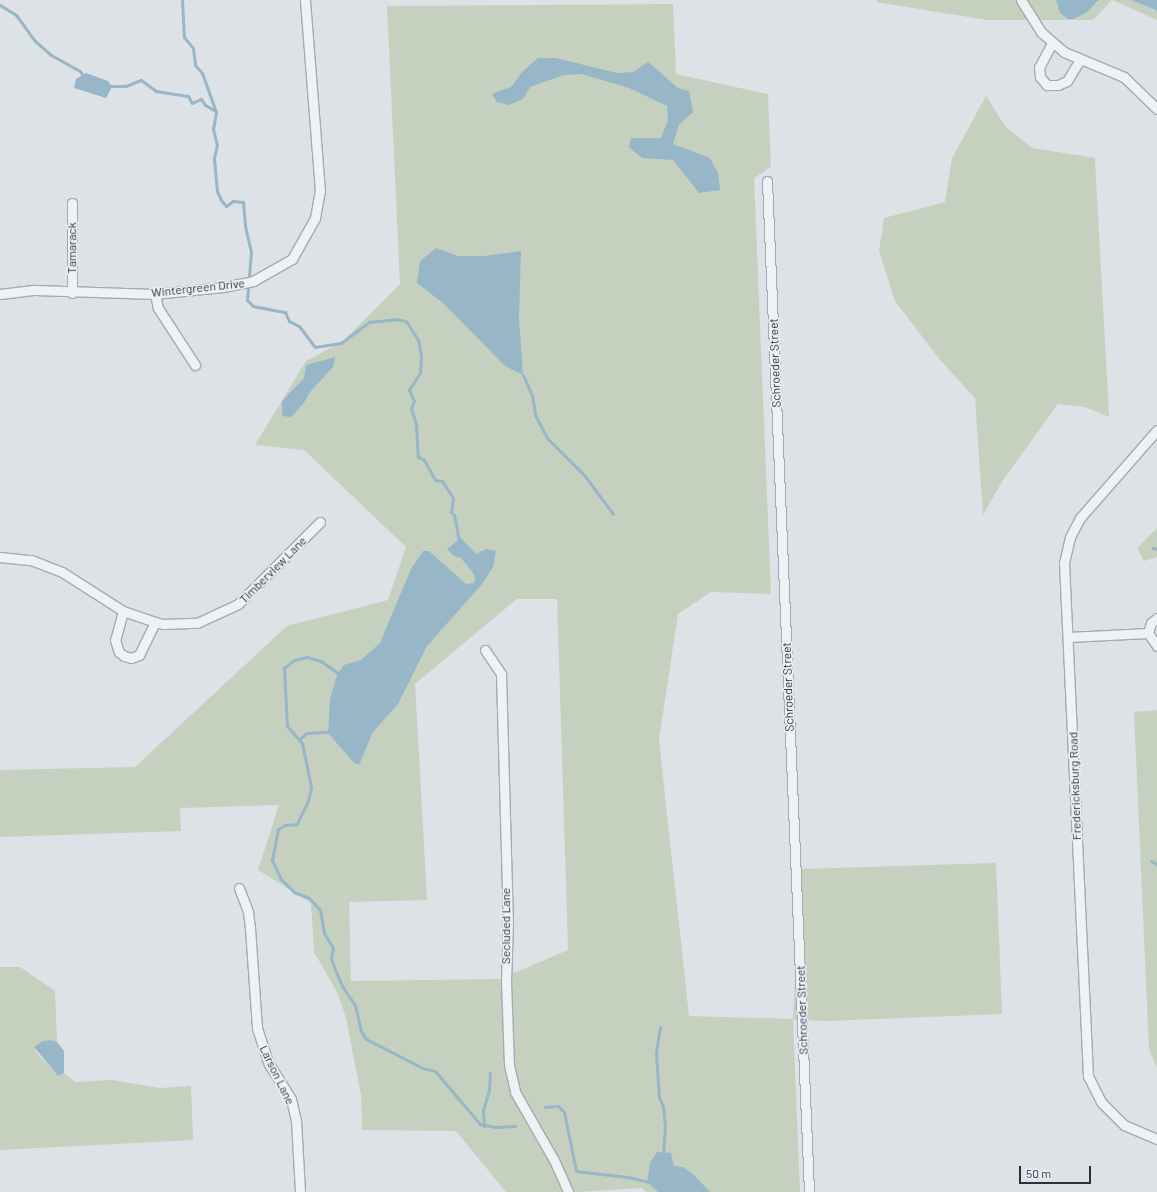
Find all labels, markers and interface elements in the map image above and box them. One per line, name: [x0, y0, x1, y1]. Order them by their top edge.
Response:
street label: Tamarack: [65, 222, 79, 274]
street label: Wintergreen Drive: [151, 276, 245, 300]
street label: Schroeder Street: [766, 318, 784, 408]
street label: Timberview Lane: [236, 533, 310, 607]
street label: Schroeder Street: [779, 642, 797, 732]
street label: Fredericksburg Road: [1066, 732, 1084, 840]
street label: Secluded Lane: [499, 888, 513, 964]
street label: Schroeder Street: [793, 965, 811, 1055]
street label: Larson Lane: [256, 1043, 298, 1107]
scale bar: [1021, 1158, 1093, 1184]
text: 50 m: [1026, 1166, 1051, 1180]

